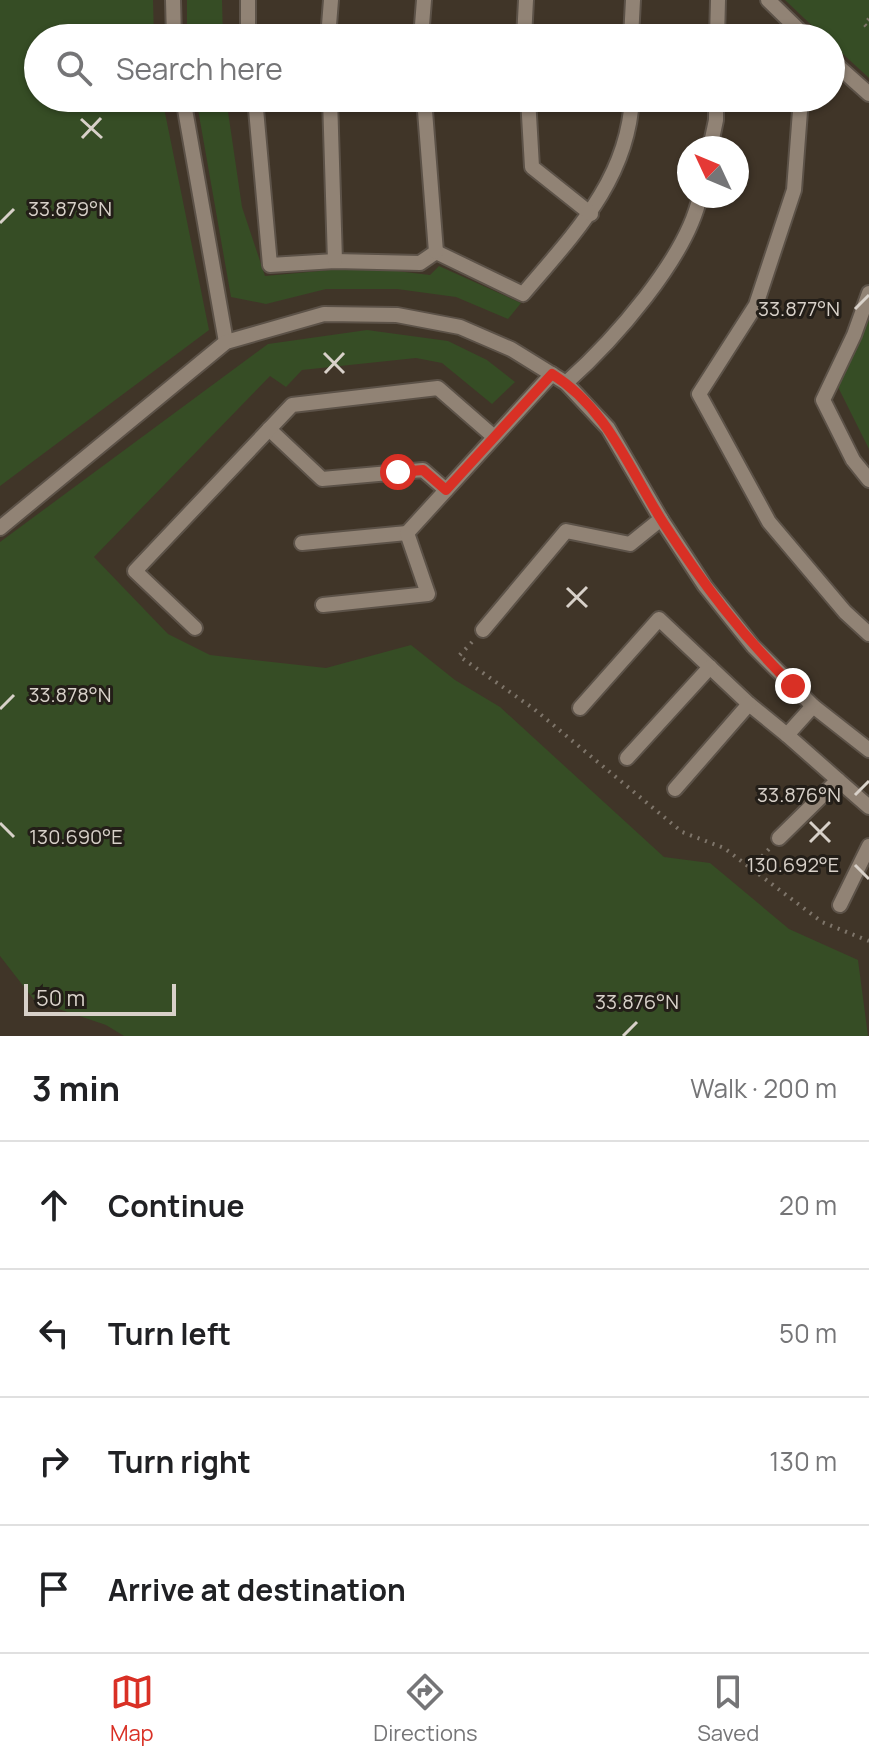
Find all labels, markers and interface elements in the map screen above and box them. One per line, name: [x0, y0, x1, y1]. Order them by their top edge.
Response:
search box: [24, 24, 845, 112]
icon: search: [52, 46, 96, 90]
text: Search here: [116, 48, 283, 89]
north arrow: [677, 136, 749, 208]
text: 33.879°N: [28, 195, 112, 222]
text: 33.877°N: [758, 295, 840, 322]
route start: [380, 454, 416, 490]
route end: [775, 668, 811, 704]
text: 33.878°N: [28, 681, 112, 708]
text: 33.876°N: [757, 781, 841, 808]
text: 130.690°E: [29, 823, 123, 850]
text: 130.692°E: [747, 851, 839, 878]
scale bar: [24, 980, 176, 1016]
text: 50 m: [36, 983, 85, 1013]
text: 33.876°N: [595, 988, 679, 1015]
text: 3 min: [32, 1065, 120, 1111]
text: Walk · 200 m: [690, 1070, 837, 1106]
icon: ahead: [32, 1183, 76, 1227]
text: Continue: [108, 1185, 244, 1226]
text: 20 m: [779, 1187, 837, 1223]
icon: left: [32, 1311, 76, 1355]
text: Turn left: [108, 1313, 231, 1354]
text: 50 m: [779, 1315, 837, 1351]
icon: right: [32, 1439, 76, 1483]
text: Turn right: [108, 1441, 251, 1482]
text: 130 m: [769, 1443, 837, 1479]
icon: arrive: [32, 1567, 76, 1611]
text: Arrive at destination: [108, 1569, 406, 1610]
tab: Map: [110, 1670, 154, 1748]
tab: Directions: [373, 1670, 478, 1748]
tab: Saved: [697, 1670, 759, 1748]

